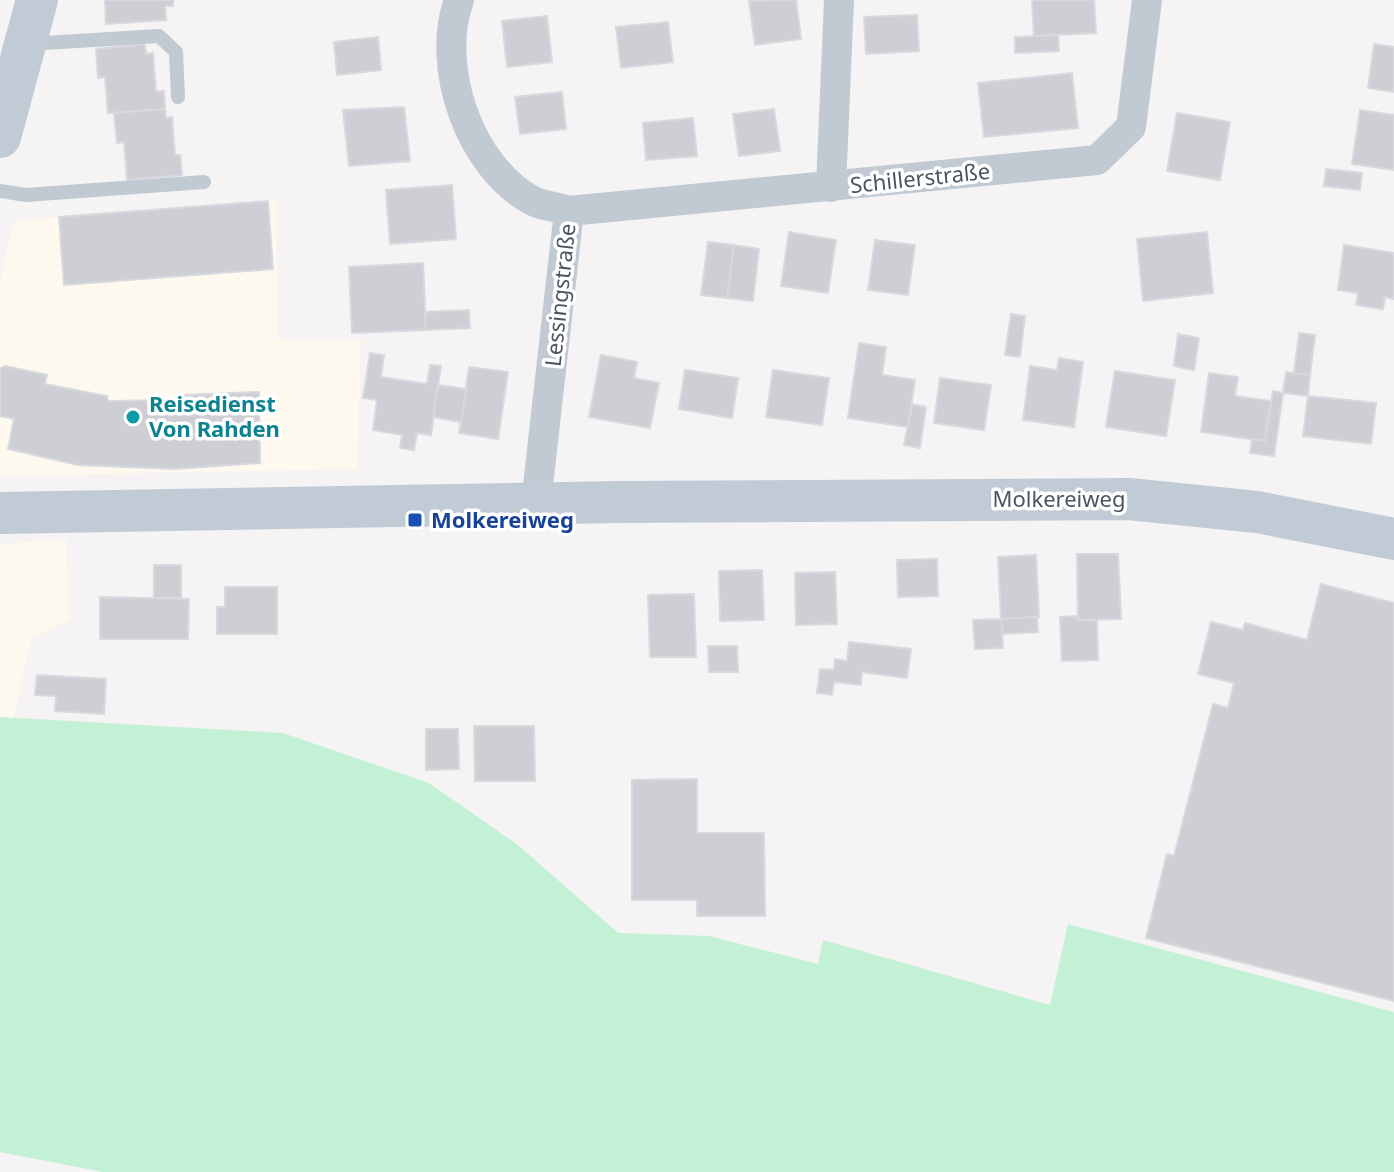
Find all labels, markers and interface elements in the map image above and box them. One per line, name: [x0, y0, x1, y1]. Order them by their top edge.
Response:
street label: Schillerstraße: [848, 155, 991, 199]
street label: Lessingstraße: [537, 222, 581, 368]
place label: Reisedienst Von Rahden: [149, 388, 280, 443]
marker: Reisedienst Von Rahden: [124, 408, 142, 426]
street label: Molkereiweg: [992, 483, 1126, 513]
place label: Molkereiweg: [431, 504, 574, 534]
marker: Molkereiweg: [406, 511, 424, 529]

